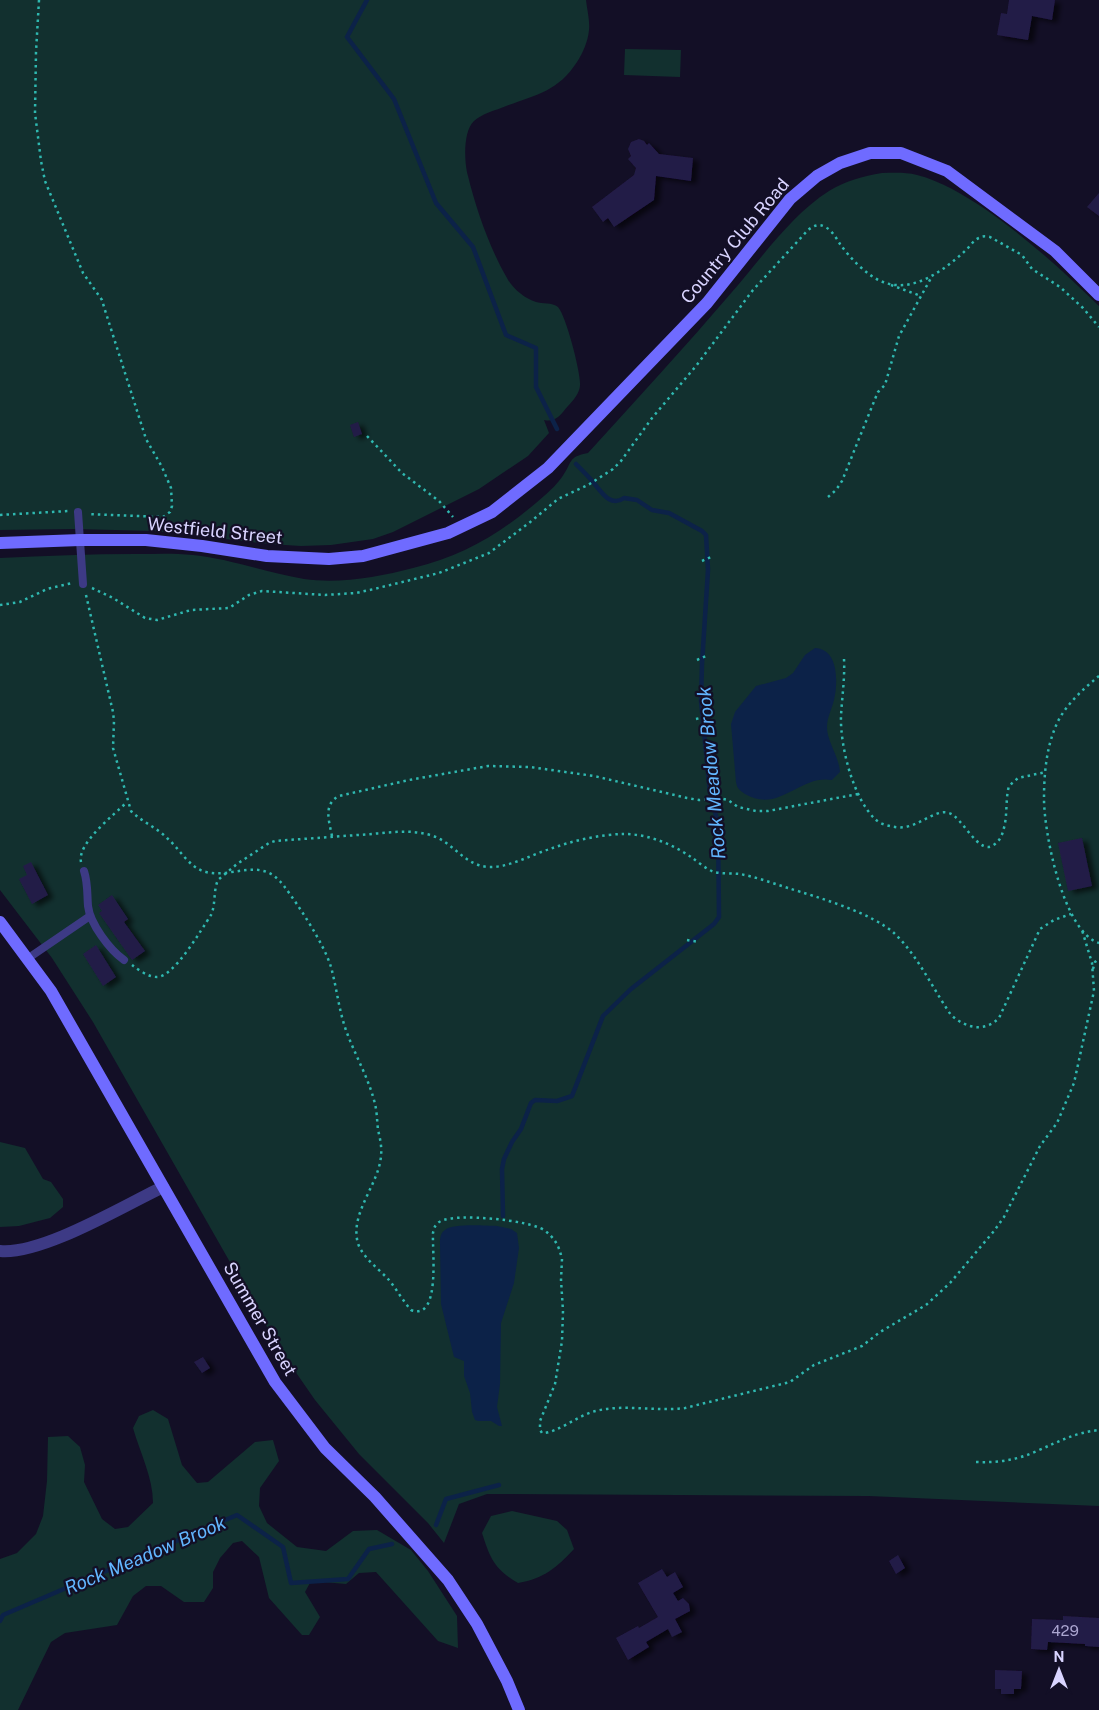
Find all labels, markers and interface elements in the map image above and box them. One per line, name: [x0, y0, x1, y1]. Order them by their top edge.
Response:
street label: Country Club Road: [676, 174, 793, 308]
street label: Westfield Street: [146, 513, 284, 548]
water label: Rock Meadow Brook: [692, 685, 730, 860]
street label: Summer Street: [219, 1258, 302, 1379]
water label: Rock Meadow Brook: [61, 1511, 230, 1599]
house number: 429: [1051, 1622, 1079, 1639]
north arrow: [1034, 1645, 1084, 1695]
text: N: [1054, 1649, 1064, 1665]

